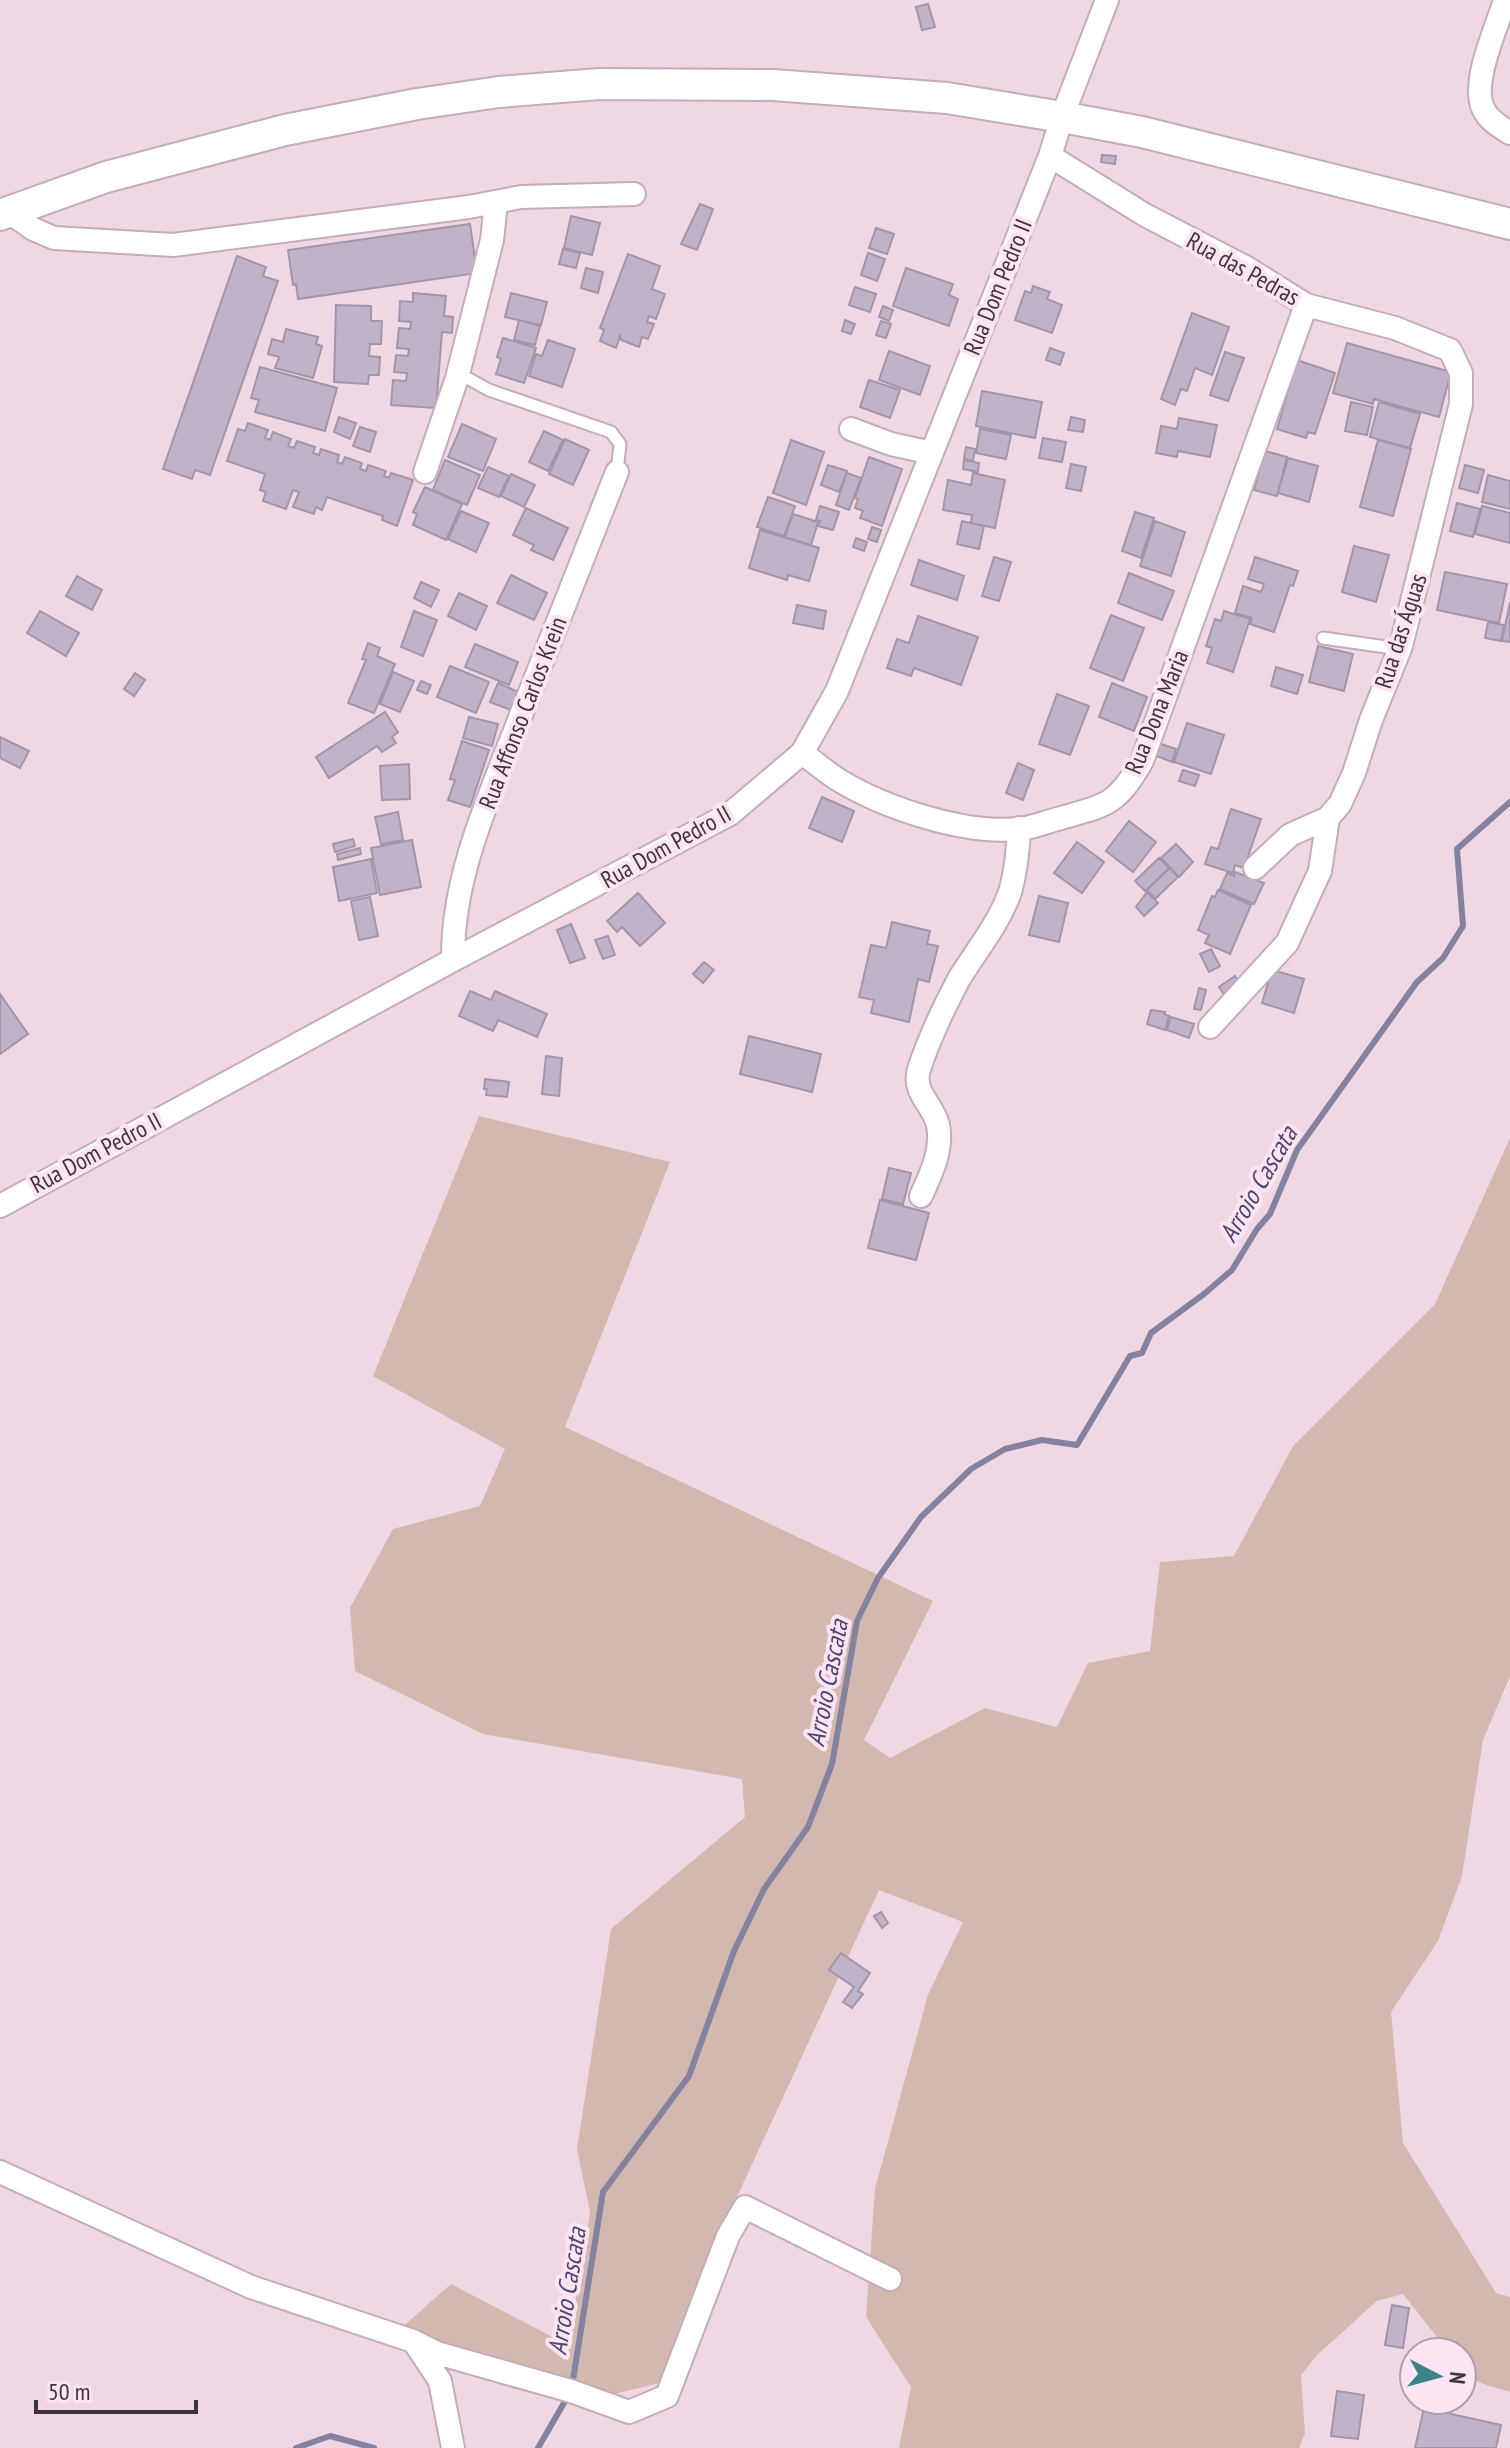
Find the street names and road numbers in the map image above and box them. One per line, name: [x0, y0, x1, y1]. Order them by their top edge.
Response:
street label: Rua Dom Pedro II: [956, 214, 1039, 359]
street label: Rua das Pedras: [1181, 225, 1305, 312]
street label: Rua das Águas: [1367, 570, 1434, 692]
street label: Rua Affonso Carlos Krein: [472, 612, 573, 813]
street label: Rua Dona Maria: [1118, 645, 1195, 778]
street label: Rua Dom Pedro II: [595, 798, 736, 895]
street label: Rua Dom Pedro II: [25, 1105, 167, 1200]

